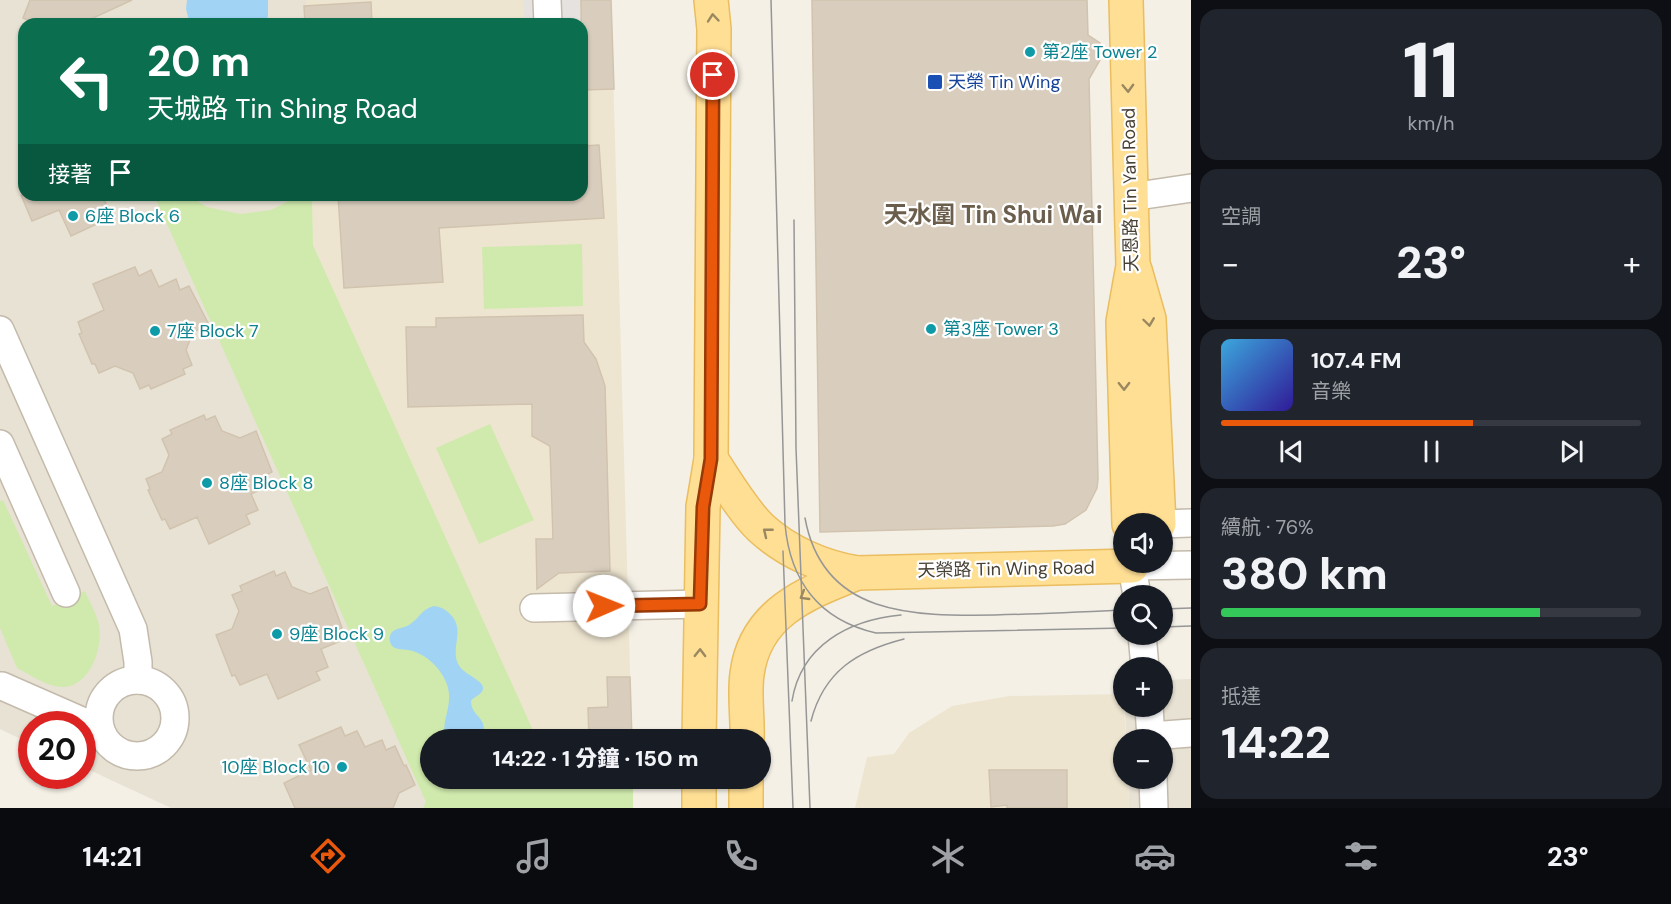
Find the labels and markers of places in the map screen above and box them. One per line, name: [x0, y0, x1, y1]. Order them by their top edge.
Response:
place label: 第2座 Tower 2: [1042, 40, 1157, 64]
marker: 第2座 Tower 2: [1023, 45, 1037, 59]
pin: [687, 49, 738, 100]
place label: 天榮 Tin Wing: [948, 70, 1060, 94]
marker: 天榮 Tin Wing: [926, 73, 944, 91]
place label: 6座 Block 6: [85, 204, 180, 228]
marker: 6座 Block 6: [66, 209, 80, 223]
place label: 第3座 Tower 3: [943, 317, 1059, 341]
place label: 7座 Block 7: [167, 319, 259, 343]
marker: 第3座 Tower 3: [924, 322, 938, 336]
marker: 7座 Block 7: [148, 324, 162, 338]
place label: 8座 Block 8: [219, 471, 313, 495]
marker: 8座 Block 8: [200, 476, 214, 490]
place label: 9座 Block 9: [289, 622, 384, 646]
marker: 9座 Block 9: [270, 627, 284, 641]
place label: 10座 Block 10: [222, 755, 330, 779]
marker: 10座 Block 10: [335, 760, 349, 774]

